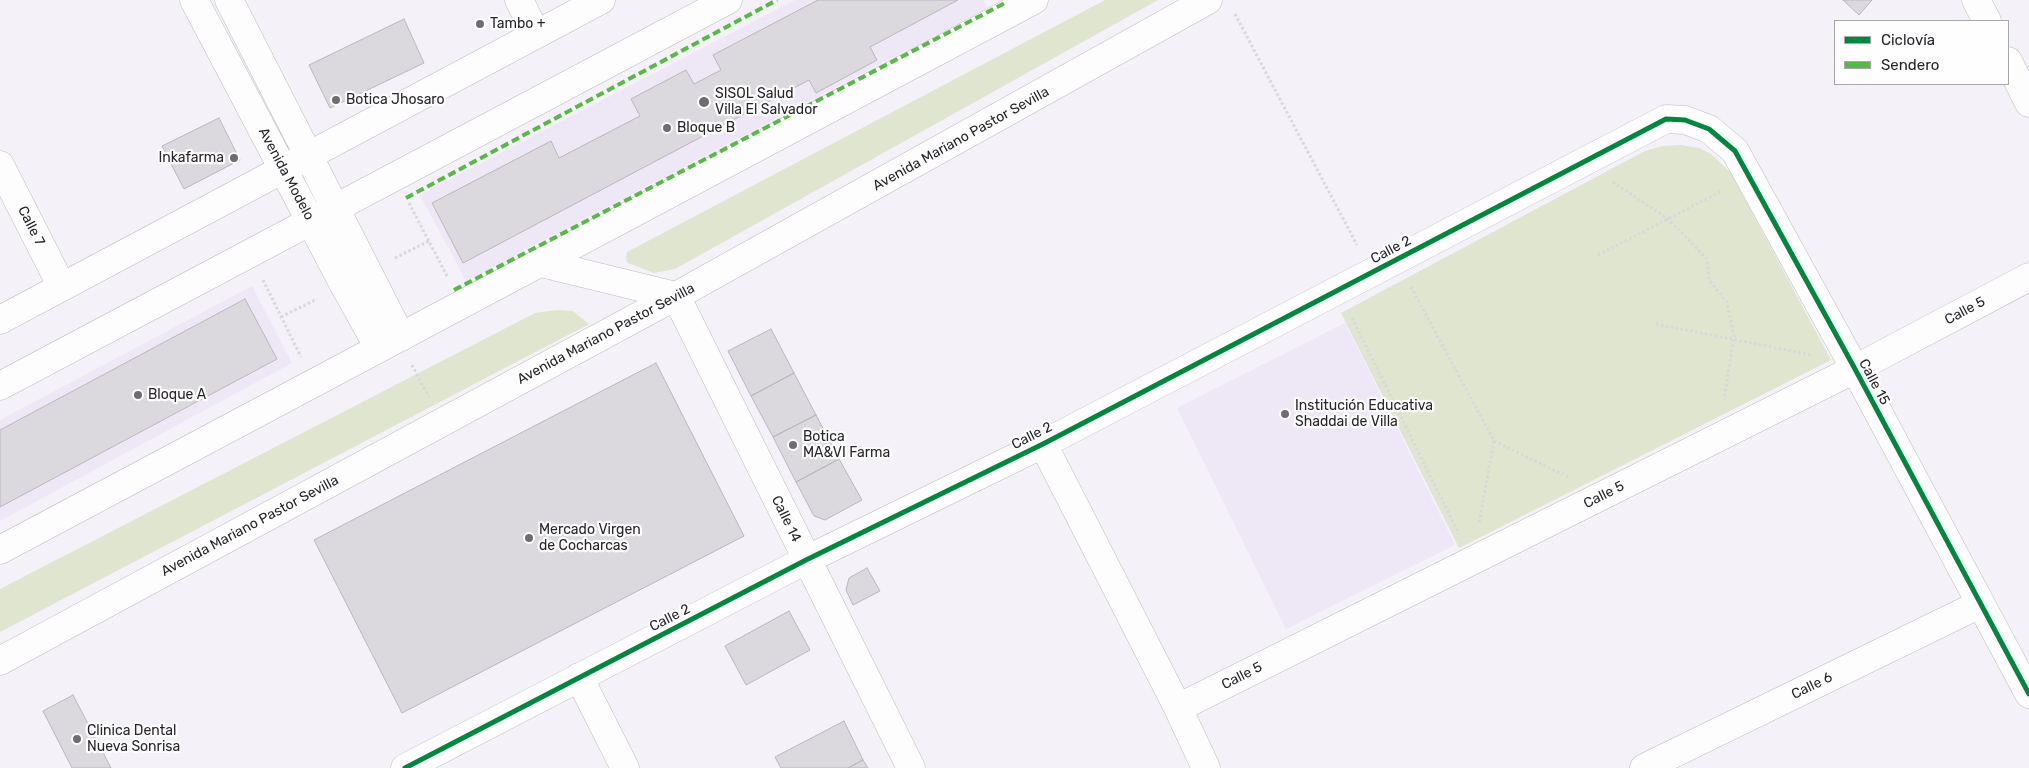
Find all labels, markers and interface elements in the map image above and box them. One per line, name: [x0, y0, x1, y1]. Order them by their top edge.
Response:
place label: Tambo +: [490, 16, 545, 32]
marker: Tambo +: [474, 18, 486, 30]
legend: [1834, 20, 2009, 85]
text: Ciclovía: [1881, 31, 1935, 49]
text: Sendero: [1881, 56, 1939, 74]
street label: Avenida Mariano Pastor Sevilla: [870, 83, 1052, 195]
place label: SISOL Salud Villa El Salvador: [715, 86, 818, 118]
place label: Botica Jhosaro: [346, 92, 445, 108]
marker: Botica Jhosaro: [330, 94, 342, 106]
marker: SISOL Salud Villa El Salvador: [697, 95, 711, 109]
place label: Bloque B: [677, 120, 735, 136]
marker: Bloque B: [661, 122, 673, 134]
street label: Avenida Modelo: [255, 125, 317, 223]
place label: Inkafarma: [158, 150, 224, 166]
marker: Inkafarma: [228, 152, 240, 164]
street label: Calle 7: [14, 203, 48, 249]
street label: Calle 2: [1368, 232, 1414, 268]
street label: Avenida Mariano Pastor Sevilla: [514, 280, 698, 388]
street label: Calle 5: [1942, 293, 1988, 329]
street label: Calle 15: [1855, 356, 1893, 408]
place label: Bloque A: [148, 387, 206, 403]
marker: Bloque A: [132, 389, 144, 401]
place label: Institución Educativa Shaddai de Villa: [1295, 398, 1433, 431]
marker: Institución Educativa Shaddai de Villa: [1279, 408, 1291, 420]
street label: Calle 2: [1009, 419, 1055, 453]
place label: Botica MA&VI Farma: [803, 429, 890, 462]
marker: Botica MA&VI Farma: [787, 439, 799, 451]
street label: Avenida Mariano Pastor Sevilla: [158, 472, 342, 580]
street label: Calle 5: [1581, 478, 1627, 512]
street label: Calle 14: [768, 493, 804, 545]
place label: Mercado Virgen de Cocharcas: [539, 522, 641, 554]
marker: Mercado Virgen de Cocharcas: [523, 532, 535, 544]
street label: Calle 2: [647, 601, 693, 635]
street label: Calle 5: [1219, 659, 1265, 693]
street label: Calle 6: [1789, 669, 1835, 703]
place label: Clinica Dental Nueva Sonrisa: [87, 723, 180, 756]
marker: Clinica Dental Nueva Sonrisa: [71, 733, 83, 745]

